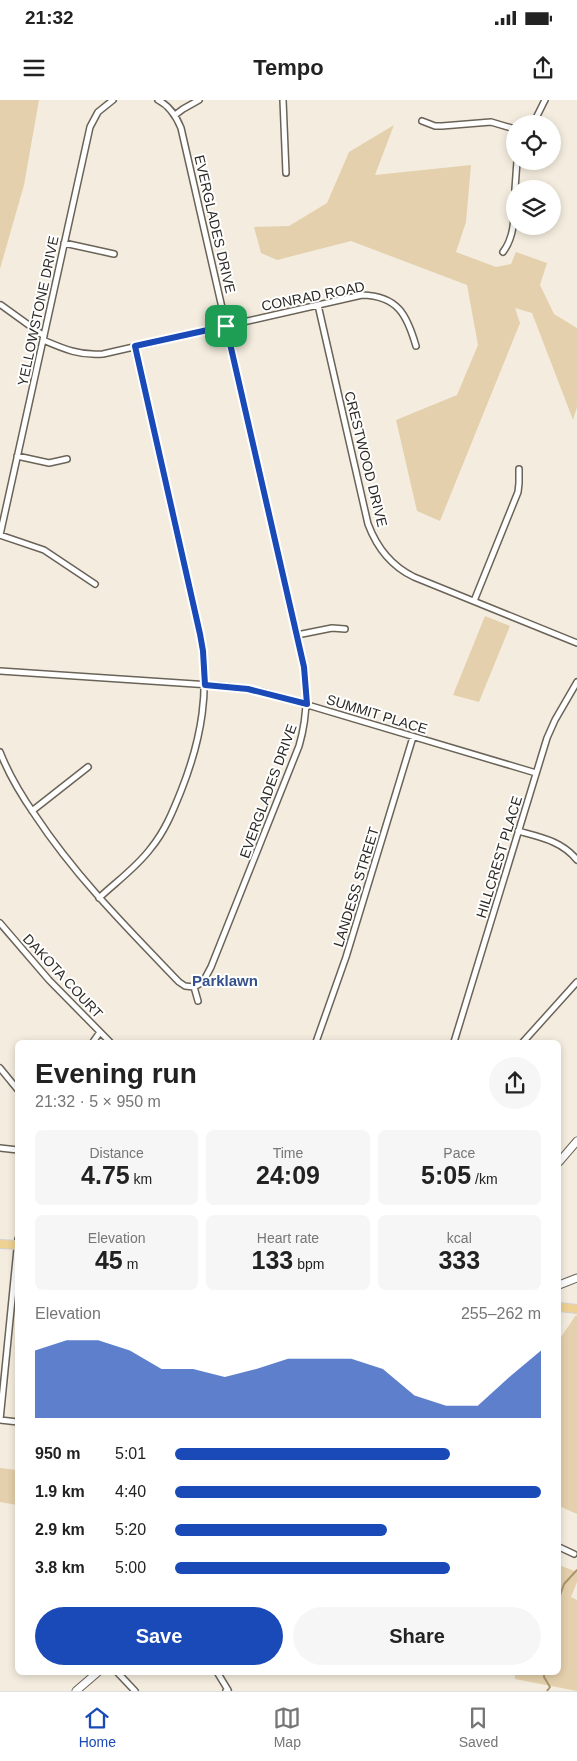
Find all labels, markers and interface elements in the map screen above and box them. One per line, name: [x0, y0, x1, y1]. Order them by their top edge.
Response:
text: 21:32: [25, 7, 74, 28]
icon: menu: [20, 54, 48, 82]
icon: share: [529, 54, 557, 82]
text: Tempo: [253, 55, 324, 80]
map controls: [506, 115, 561, 235]
button: locate: [506, 115, 561, 170]
street label: EVERGLADES DRIVE: [191, 153, 239, 295]
button: layers: [506, 180, 561, 235]
street label: YELLOWSTONE DRIVE: [14, 235, 62, 387]
street label: CONRAD ROAD: [260, 278, 366, 314]
pin: [205, 305, 247, 347]
icon: arrive: [212, 312, 240, 340]
street label: CRESTWOOD DRIVE: [341, 390, 391, 528]
street label: SUMMIT PLACE: [325, 691, 429, 737]
street label: EVERGLADES DRIVE: [236, 722, 300, 860]
street label: HILLCREST PLACE: [473, 794, 525, 920]
street label: LANDESS STREET: [330, 825, 382, 949]
street label: DAKOTA COURT: [20, 931, 106, 1022]
district label: Parklawn: [192, 972, 258, 989]
button: share: [489, 1057, 541, 1109]
text: Evening run: [35, 1058, 197, 1089]
text: 21:32 · 5 × 950 m: [35, 1093, 161, 1110]
text: Distance: [89, 1145, 144, 1161]
text: Time: [273, 1145, 303, 1161]
text: Pace: [443, 1145, 475, 1161]
text: 4.75: [81, 1161, 130, 1189]
text: 24:09: [256, 1161, 320, 1189]
text: 5:05: [421, 1161, 471, 1189]
text: km: [130, 1171, 152, 1187]
text: /km: [471, 1171, 498, 1187]
text: Elevation: [88, 1230, 145, 1246]
text: Heart rate: [257, 1230, 319, 1246]
text: kcal: [447, 1230, 472, 1246]
text: 45: [95, 1246, 123, 1274]
text: 133: [252, 1246, 293, 1274]
text: 333: [438, 1246, 480, 1274]
text: m: [123, 1256, 138, 1272]
text: bpm: [293, 1256, 324, 1272]
text: Elevation: [35, 1305, 101, 1322]
text: 255–262 m: [461, 1305, 541, 1322]
text: 950 m: [35, 1445, 80, 1462]
text: 5:01: [115, 1445, 146, 1462]
text: 1.9 km: [35, 1483, 85, 1500]
text: 4:40: [115, 1483, 146, 1500]
text: 2.9 km: [35, 1521, 85, 1538]
text: 5:20: [115, 1521, 146, 1538]
text: 3.8 km: [35, 1559, 85, 1576]
text: 5:00: [115, 1559, 146, 1576]
button: Save: [35, 1607, 283, 1665]
button: Share: [293, 1607, 541, 1665]
tab: Home: [79, 1704, 116, 1750]
tab: Map: [273, 1704, 301, 1750]
tab: Saved: [459, 1704, 498, 1750]

